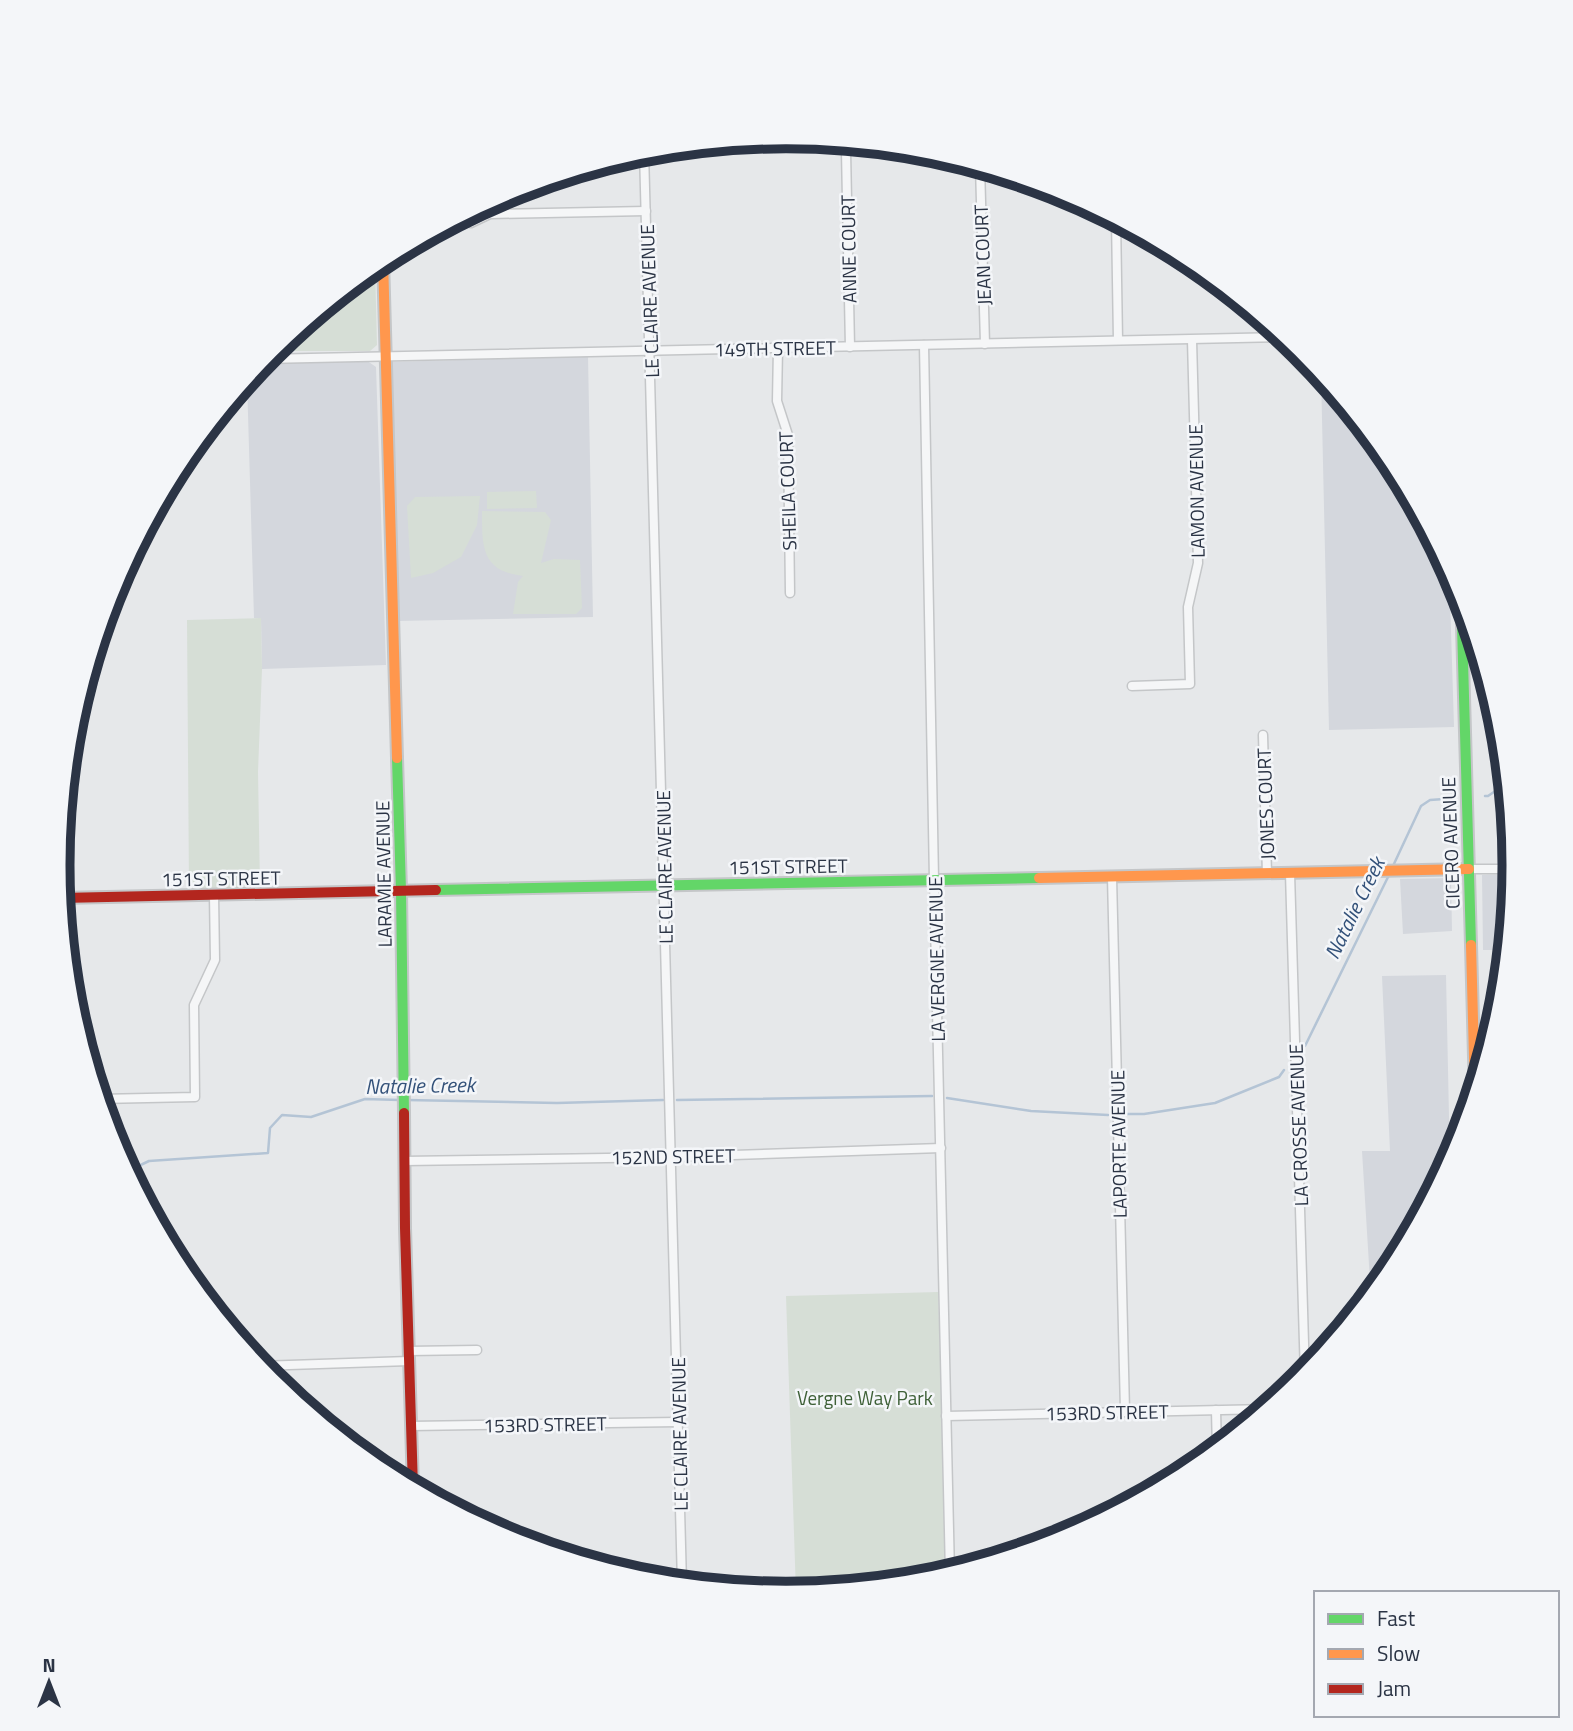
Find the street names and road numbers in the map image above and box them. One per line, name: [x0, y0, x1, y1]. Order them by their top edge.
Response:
street label: ANNE COURT: [833, 195, 863, 303]
street label: JEAN COURT: [966, 204, 998, 306]
street label: LE CLAIRE AVENUE: [632, 224, 666, 378]
street label: 149TH STREET: [714, 332, 836, 364]
street label: LAMON AVENUE: [1180, 424, 1212, 558]
street label: SHEILA COURT: [770, 431, 804, 551]
street label: JONES COURT: [1249, 747, 1281, 861]
street label: CICERO AVENUE: [1433, 776, 1467, 910]
street label: LE CLAIRE AVENUE: [648, 790, 680, 944]
street label: LARAMIE AVENUE: [367, 800, 399, 948]
street label: 151ST STREET: [728, 850, 848, 882]
street label: 151ST STREET: [161, 862, 281, 894]
street label: LA VERGNE AVENUE: [920, 876, 952, 1042]
street label: LA CROSSE AVENUE: [1281, 1043, 1315, 1207]
street label: LAPORTE AVENUE: [1102, 1070, 1134, 1218]
street label: 152ND STREET: [611, 1140, 735, 1172]
street label: LE CLAIRE AVENUE: [663, 1357, 695, 1511]
street label: 153RD STREET: [1045, 1396, 1169, 1428]
street label: 153RD STREET: [483, 1408, 607, 1440]

